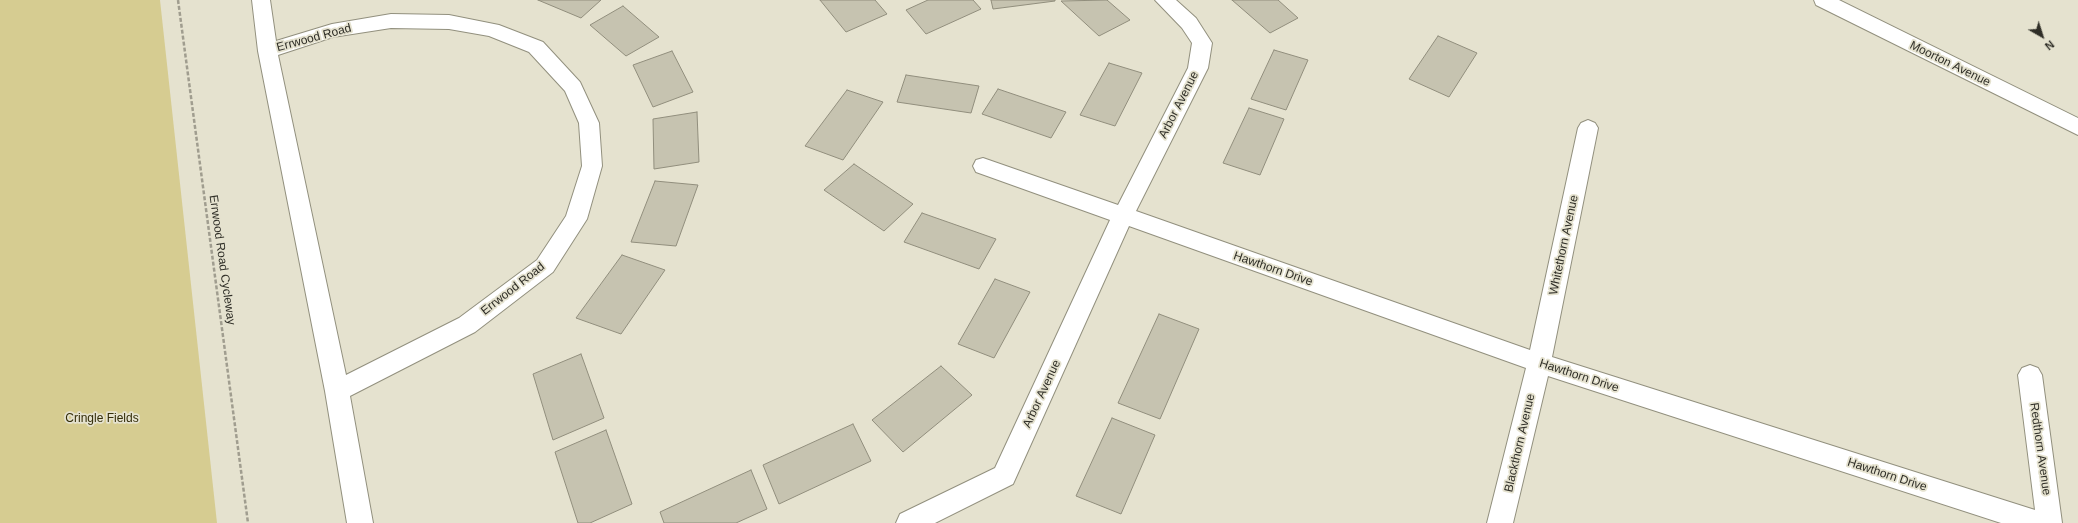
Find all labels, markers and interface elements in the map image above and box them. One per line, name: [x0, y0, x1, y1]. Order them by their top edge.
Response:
north arrow: [2022, 16, 2062, 56]
street label: Errwood Road: [275, 21, 353, 55]
street label: Moorton Avenue: [1907, 38, 1993, 90]
text: N: [2043, 38, 2056, 52]
street label: Arbor Avenue: [1156, 69, 1202, 141]
street label: Errwood Road Cycleway: [206, 194, 238, 326]
street label: Whitethorn Avenue: [1546, 194, 1582, 296]
street label: Hawthorn Drive: [1232, 249, 1314, 289]
street label: Errwood Road: [478, 260, 548, 318]
street label: Hawthorn Drive: [1537, 356, 1621, 396]
street label: Arbor Avenue: [1020, 358, 1064, 430]
street label: Blackthorn Avenue: [1502, 392, 1538, 494]
street label: Redthorn Avenue: [2026, 402, 2054, 496]
park label: Cringle Fields: [65, 412, 139, 426]
street label: Hawthorn Drive: [1845, 455, 1929, 495]

